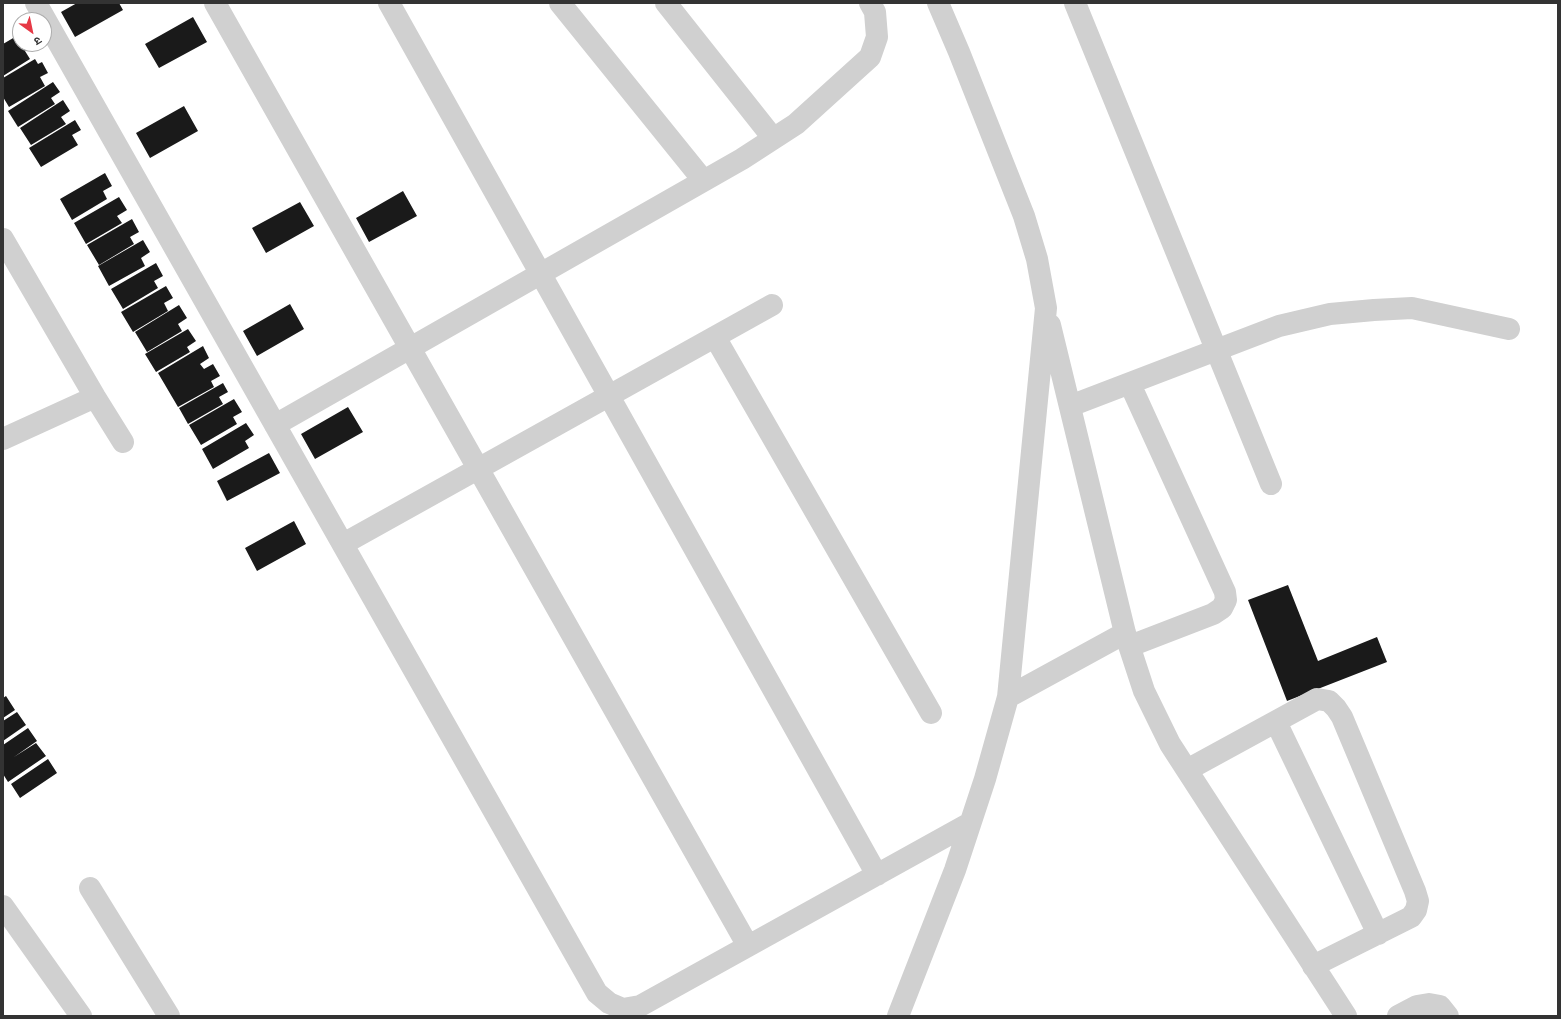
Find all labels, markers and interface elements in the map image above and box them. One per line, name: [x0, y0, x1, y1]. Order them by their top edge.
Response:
north arrow: [12, 12, 52, 52]
text: उ: [32, 34, 45, 49]

